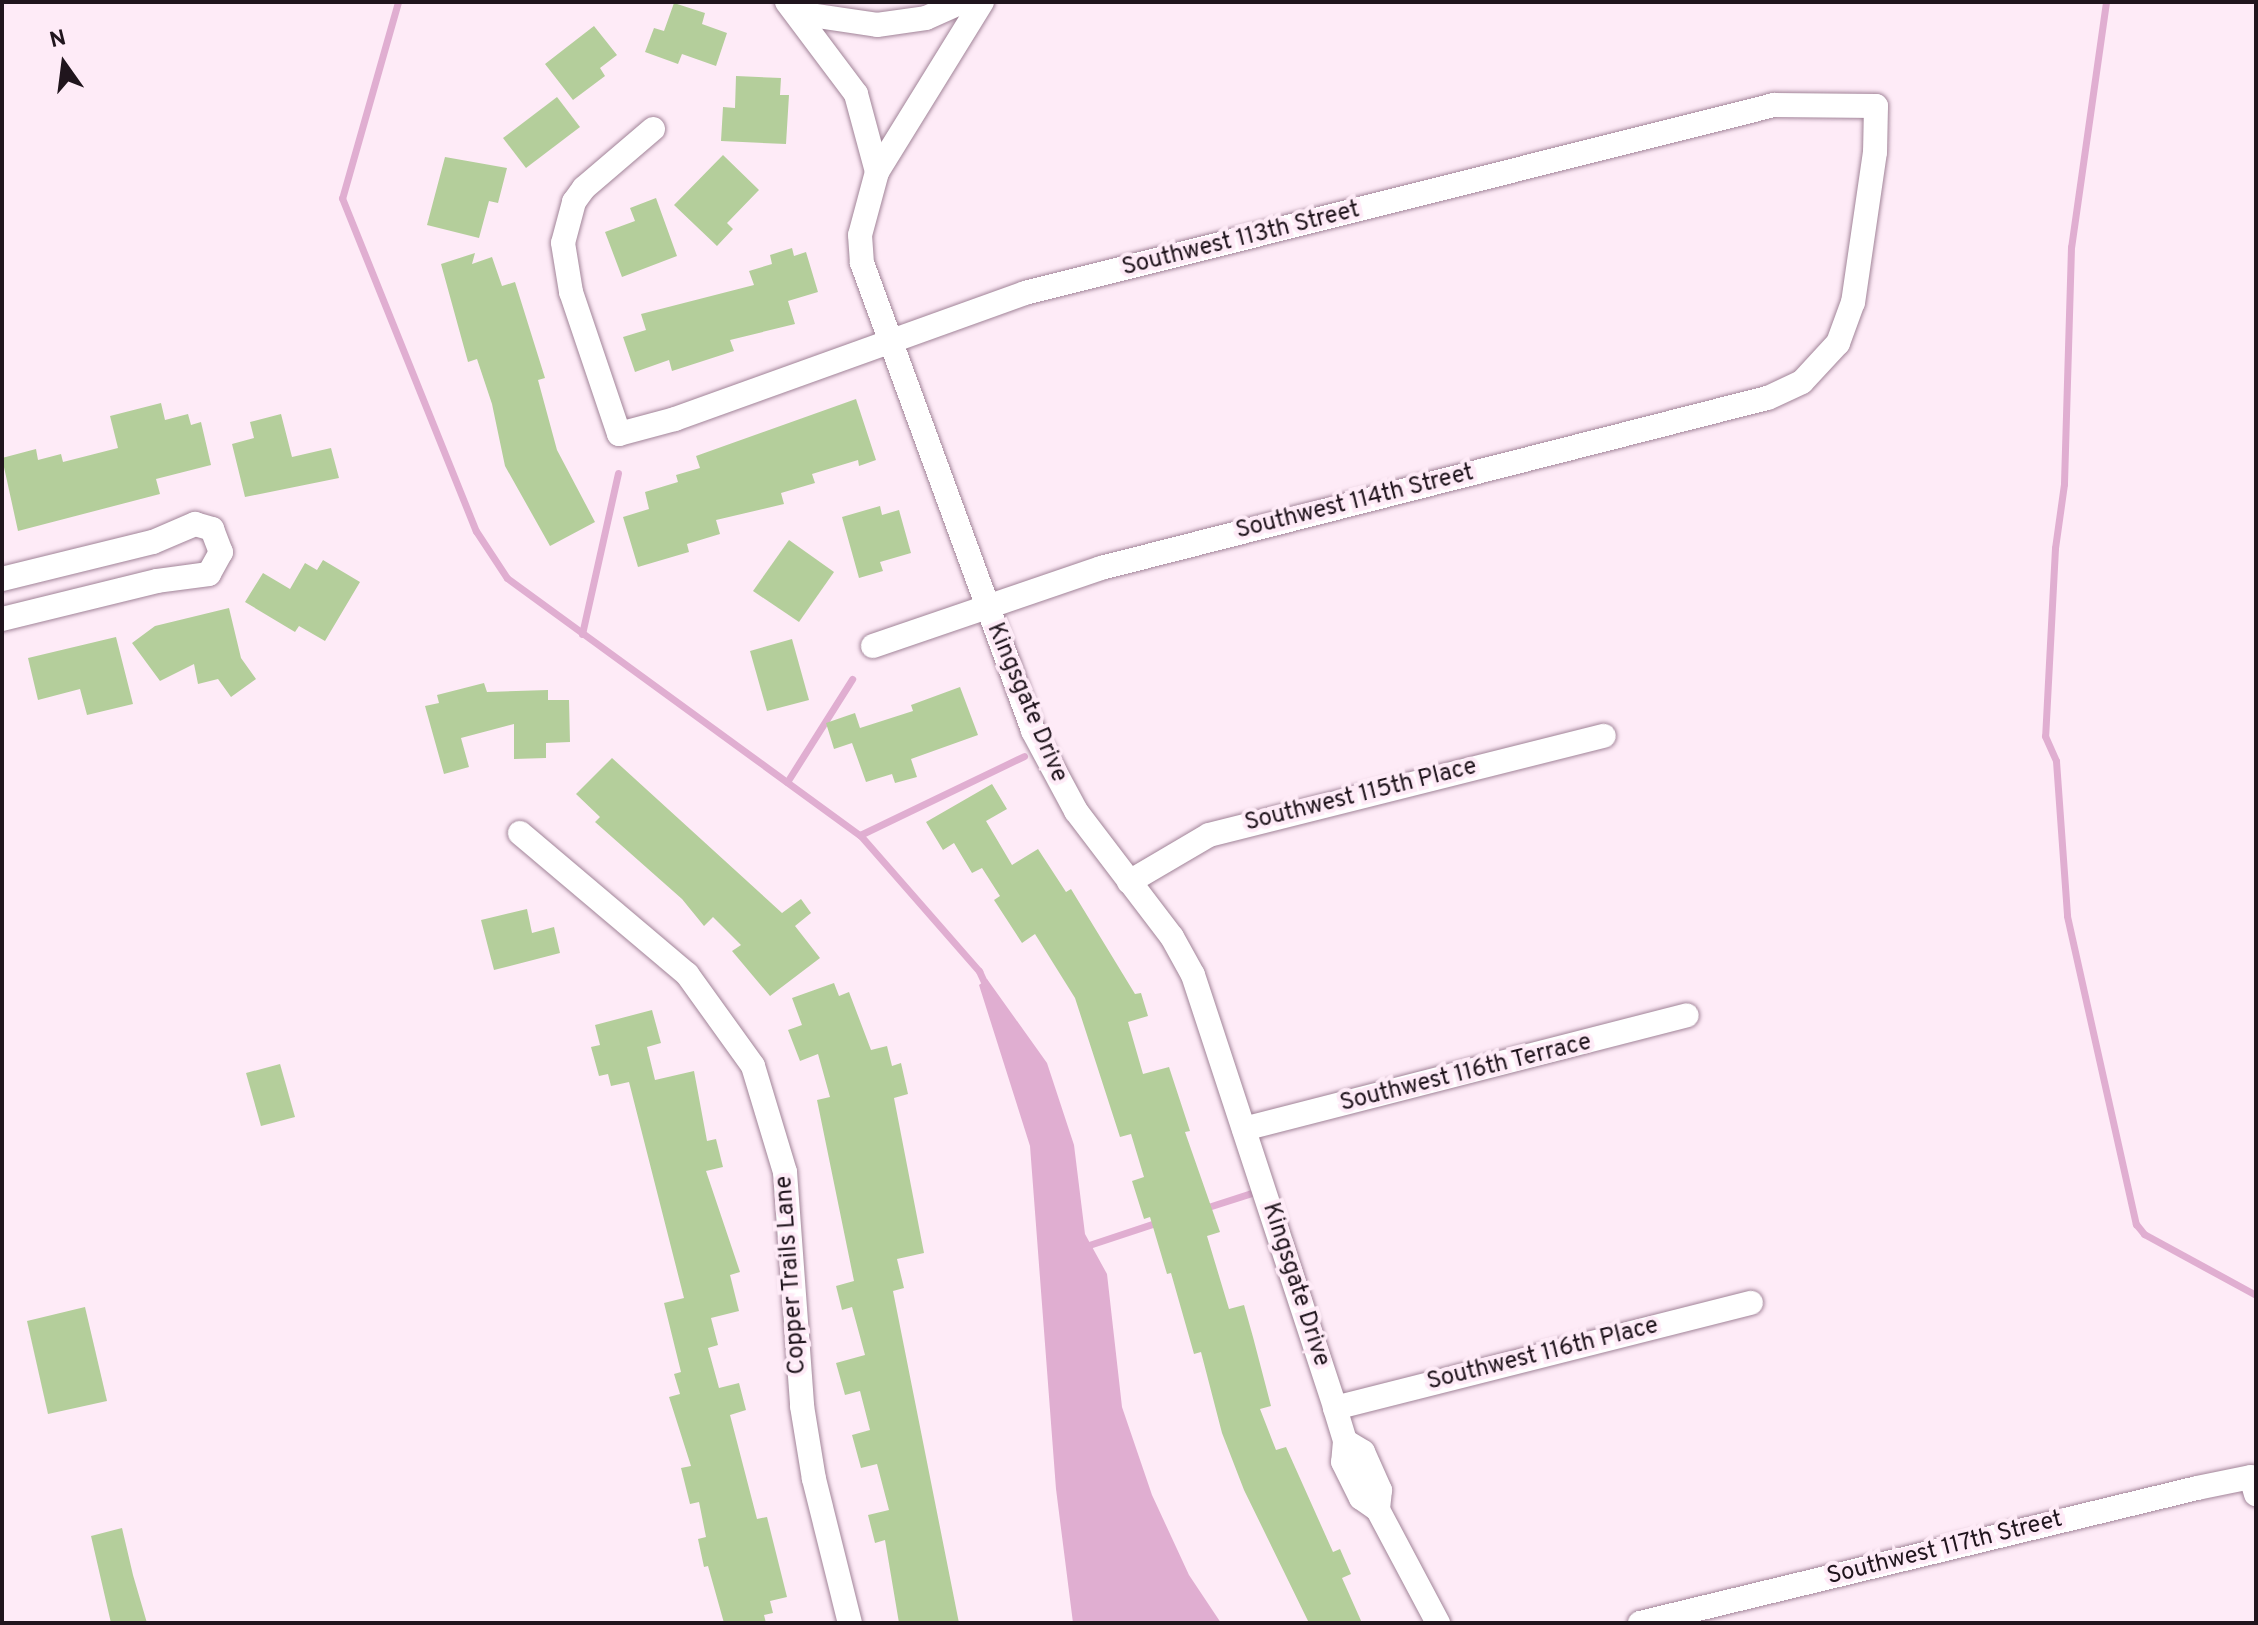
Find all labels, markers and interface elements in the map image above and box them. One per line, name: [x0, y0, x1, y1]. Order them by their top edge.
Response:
north arrow: [24, 24, 104, 104]
text: N: [47, 25, 69, 55]
street label: Southwest 113th Street: [1119, 197, 1363, 283]
street label: Southwest 114th Street: [1233, 459, 1477, 547]
street label: Kingsgate Drive: [979, 619, 1073, 787]
street label: Southwest 115th Place: [1242, 753, 1480, 839]
street label: Southwest 116th Terrace: [1337, 1029, 1595, 1119]
street label: Copper Trails Lane: [771, 1174, 813, 1376]
street label: Kingsgate Drive: [1255, 1199, 1335, 1371]
street label: Southwest 116th Place: [1424, 1312, 1662, 1398]
street label: Southwest 117th Street: [1824, 1506, 2066, 1592]

